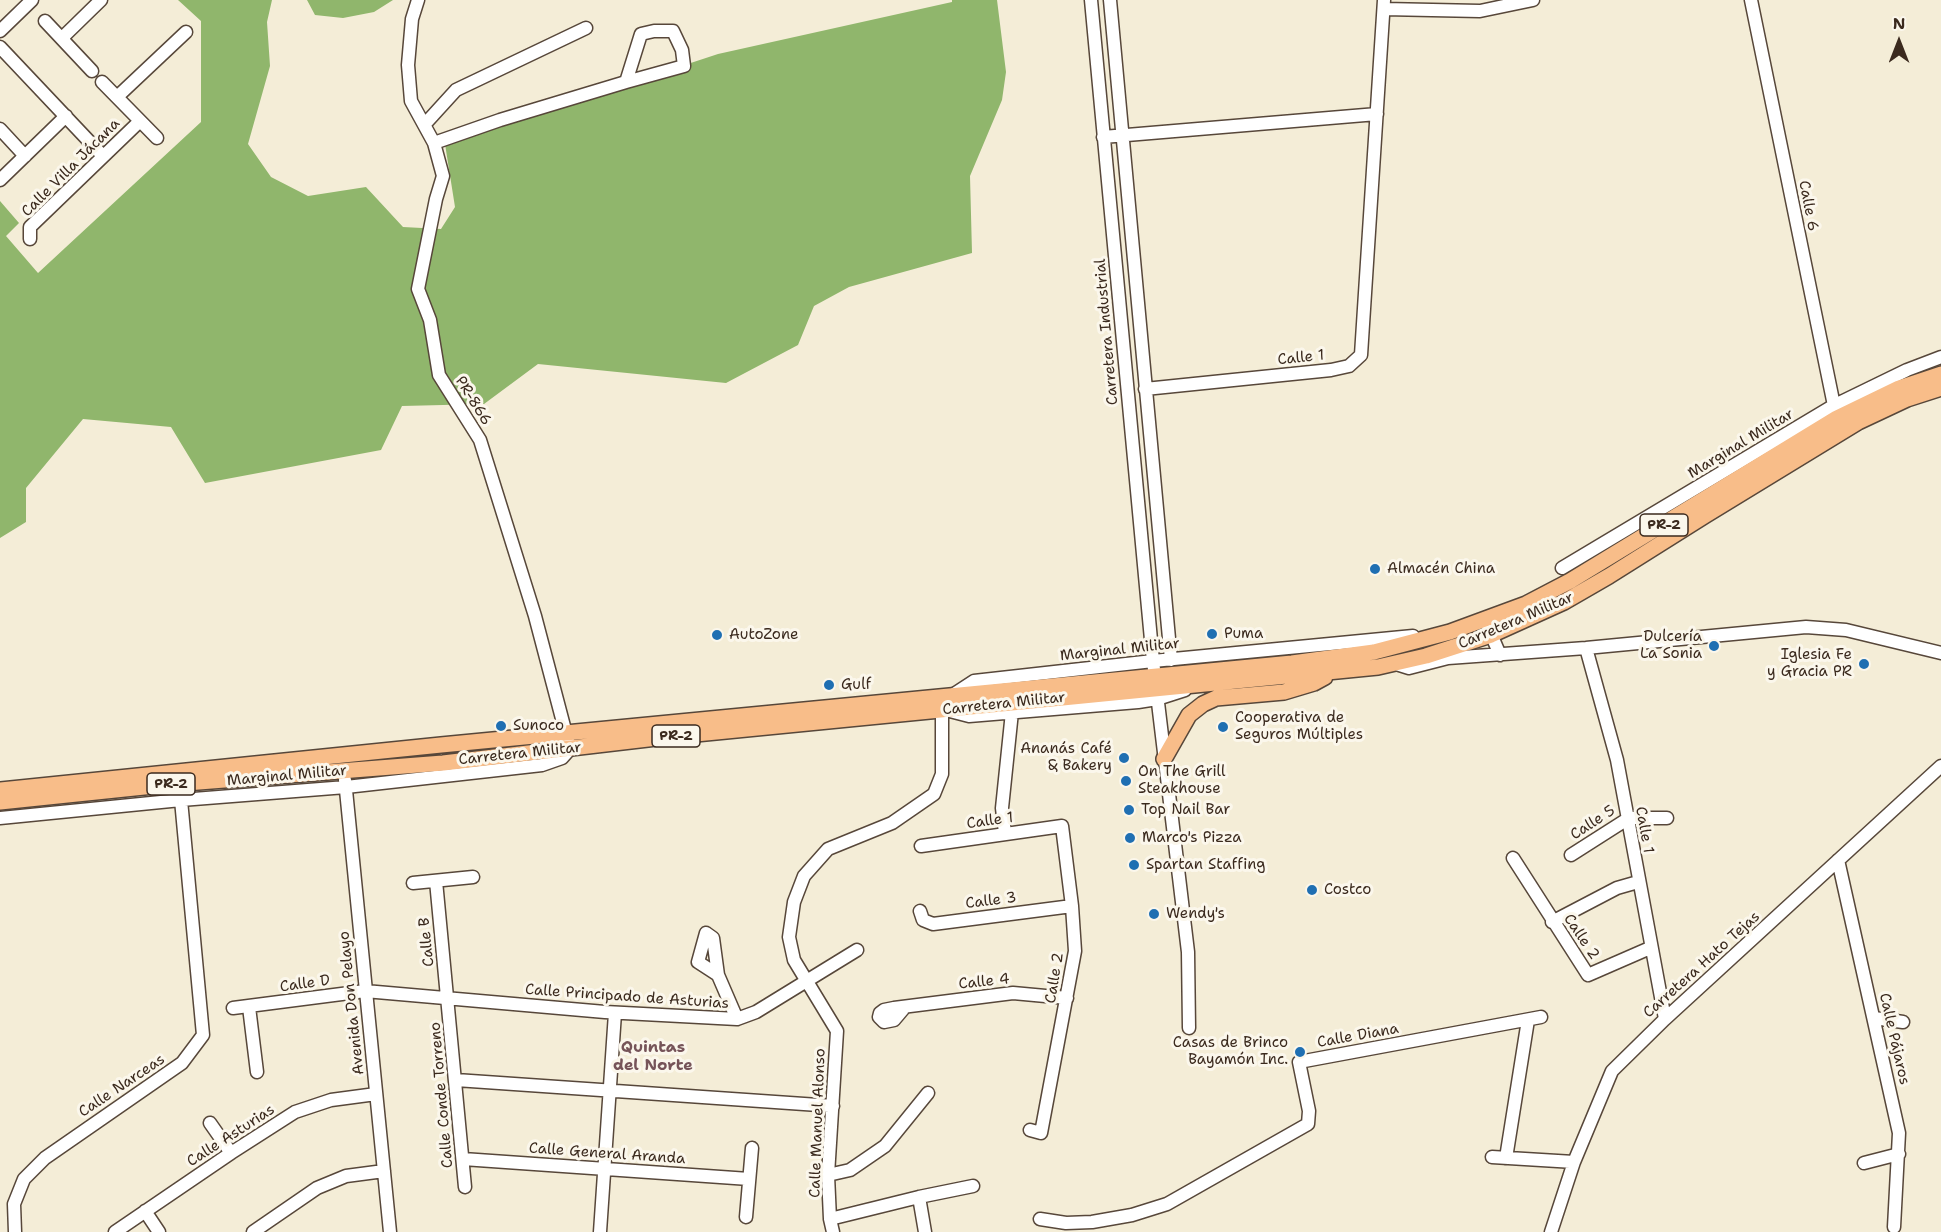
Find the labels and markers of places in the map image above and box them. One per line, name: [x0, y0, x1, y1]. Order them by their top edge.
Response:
place label: Almacén China: [1387, 560, 1495, 578]
marker: Almacén China: [1368, 562, 1382, 576]
place label: Puma: [1224, 625, 1263, 643]
place label: AutoZone: [729, 626, 799, 644]
marker: Puma: [1205, 627, 1219, 641]
marker: AutoZone: [710, 628, 724, 642]
place label: Dulcería La Sonia: [1640, 628, 1702, 663]
marker: Dulcería La Sonia: [1707, 639, 1721, 653]
place label: Iglesia Fe y Gracia PR: [1767, 646, 1852, 681]
marker: Iglesia Fe y Gracia PR: [1857, 657, 1871, 671]
place label: Gulf: [841, 676, 871, 694]
marker: Gulf: [822, 678, 836, 692]
place label: Cooperativa de Seguros Múltiples: [1235, 709, 1363, 744]
place label: Sunoco: [513, 717, 564, 735]
marker: Sunoco: [494, 719, 508, 733]
marker: Cooperativa de Seguros Múltiples: [1216, 720, 1230, 734]
place label: Ananás Café & Bakery: [1020, 740, 1112, 775]
marker: Ananás Café & Bakery: [1117, 751, 1131, 765]
place label: On The Grill Steakhouse: [1138, 763, 1226, 798]
marker: On The Grill Steakhouse: [1119, 774, 1133, 788]
place label: Top Nail Bar: [1141, 801, 1230, 819]
marker: Top Nail Bar: [1122, 803, 1136, 817]
place label: Marco's Pizza: [1142, 829, 1242, 847]
marker: Marco's Pizza: [1123, 831, 1137, 845]
place label: Spartan Staffing: [1146, 856, 1265, 874]
marker: Spartan Staffing: [1127, 858, 1141, 872]
place label: Costco: [1324, 881, 1371, 899]
marker: Costco: [1305, 883, 1319, 897]
place label: Wendy's: [1166, 905, 1225, 923]
marker: Wendy's: [1147, 907, 1161, 921]
place label: Casas de Brinco Bayamón Inc.: [1173, 1034, 1288, 1069]
marker: Casas de Brinco Bayamón Inc.: [1293, 1045, 1307, 1059]

